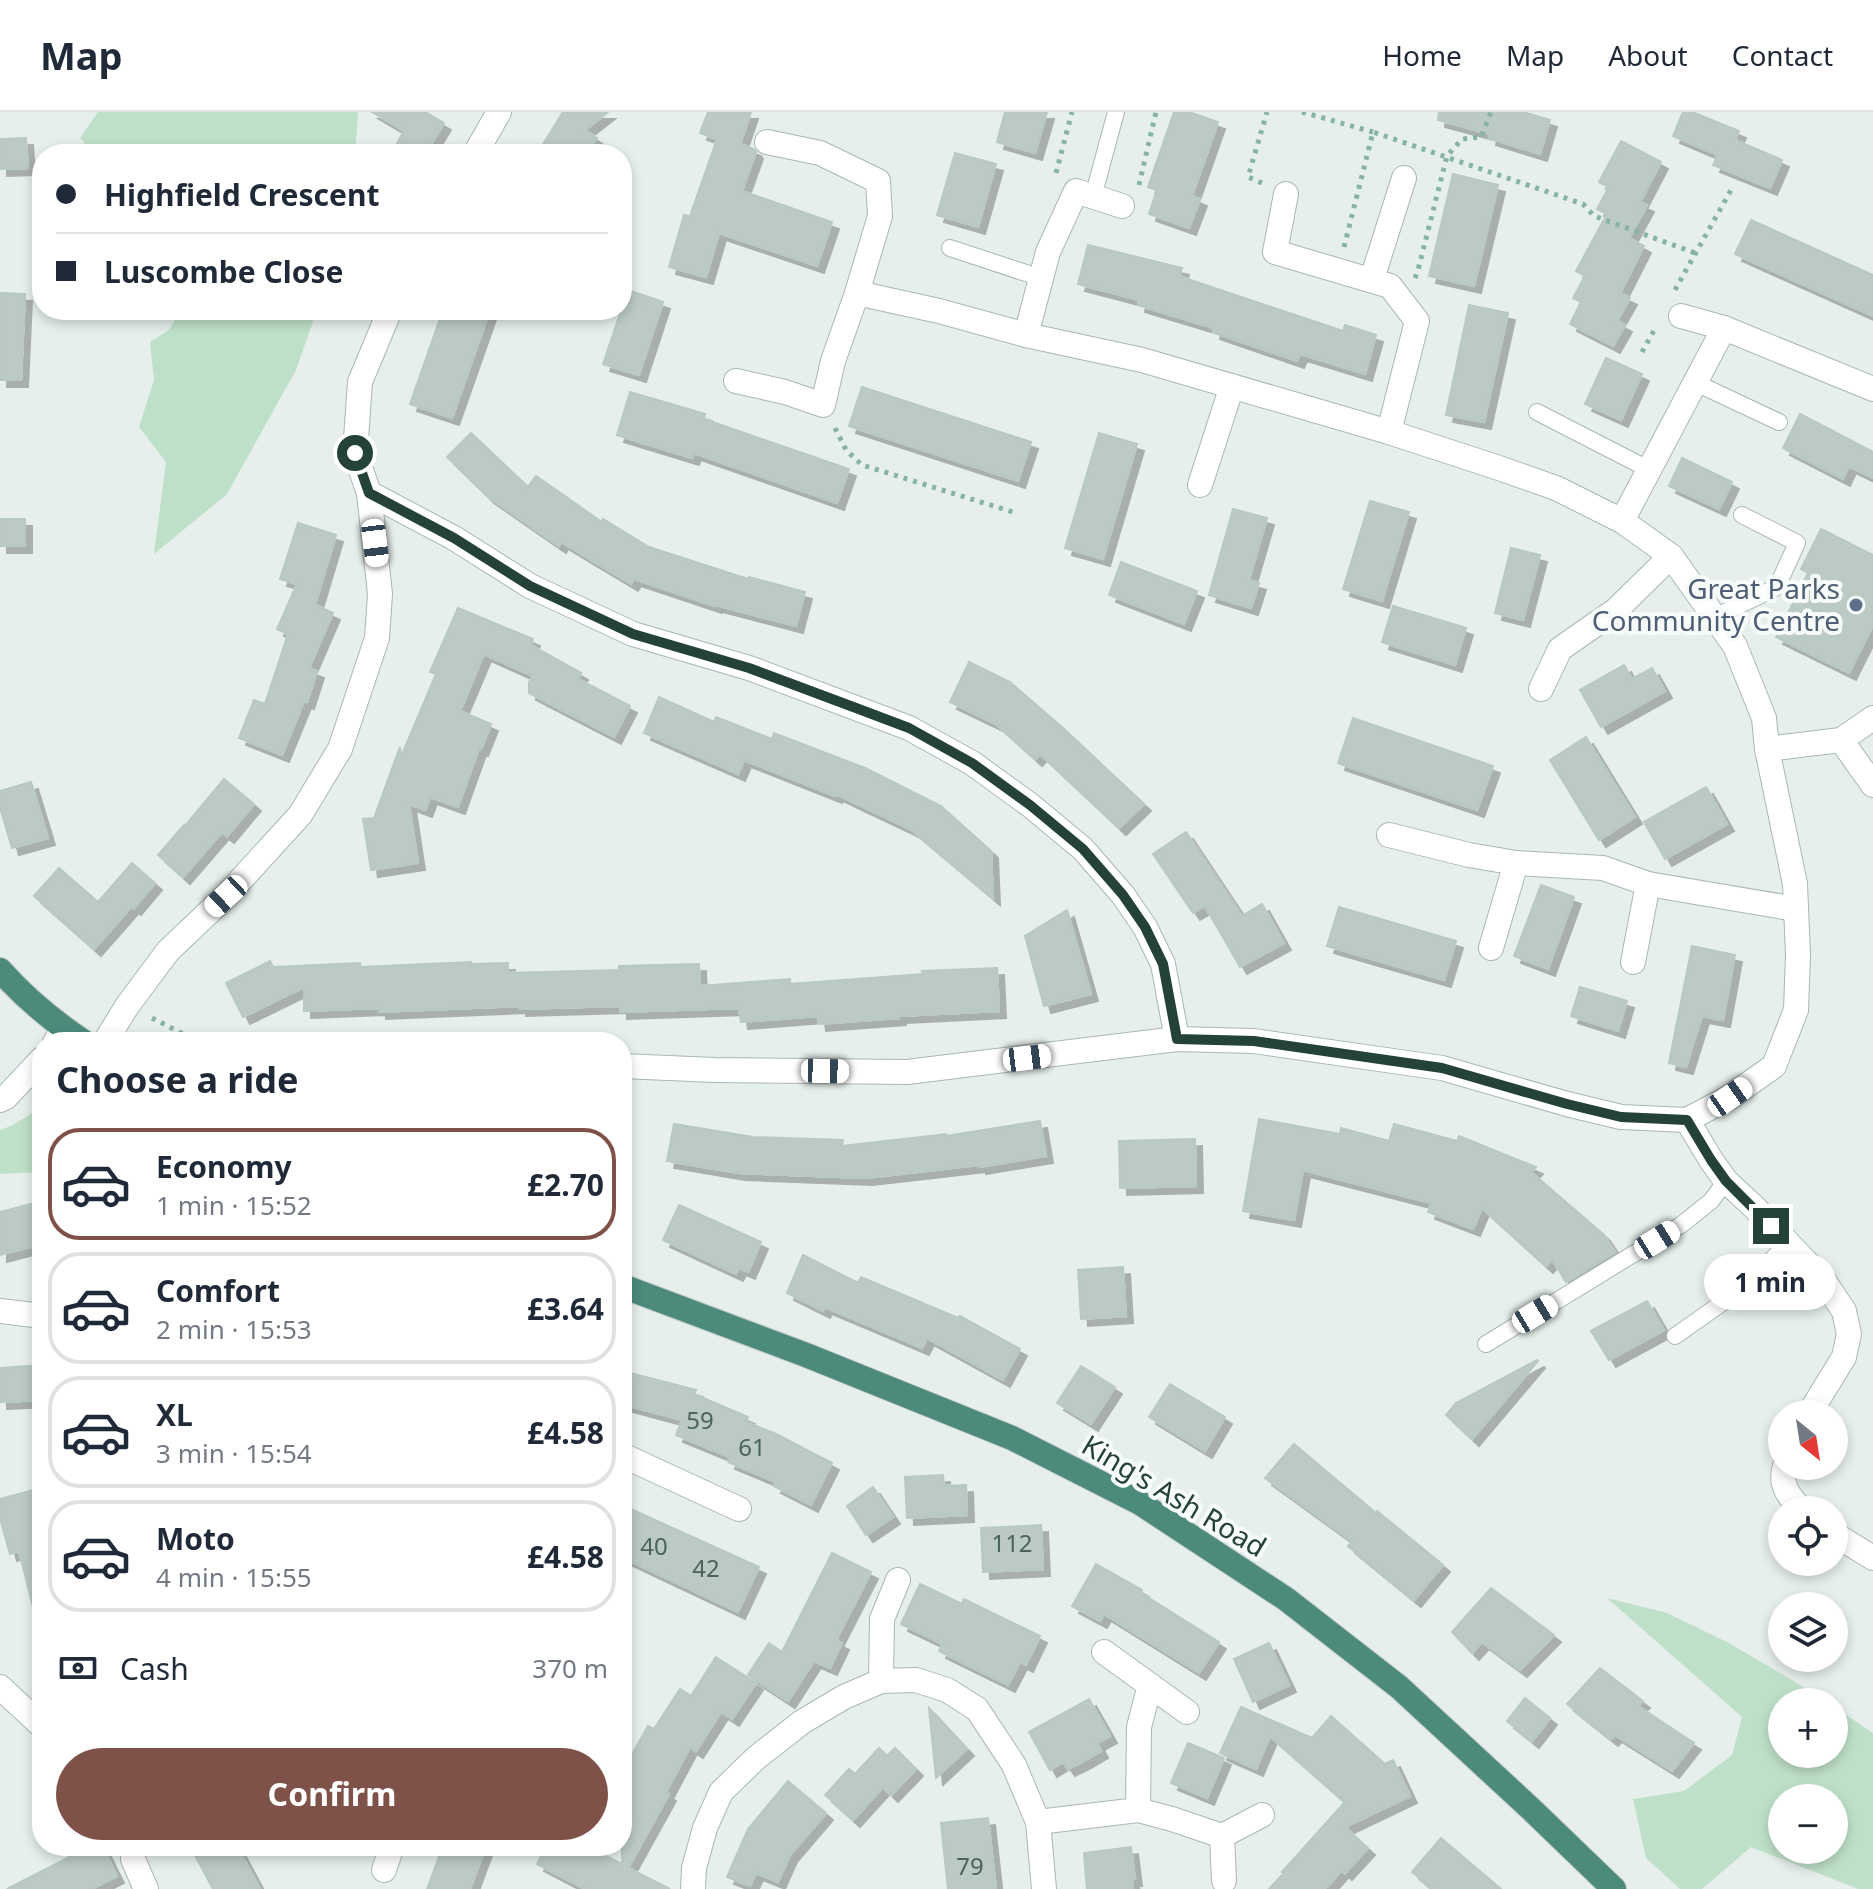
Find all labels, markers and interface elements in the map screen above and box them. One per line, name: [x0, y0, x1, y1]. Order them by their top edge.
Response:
text: Map: [40, 29, 123, 81]
text: Home: [1382, 36, 1462, 74]
text: Map: [1506, 36, 1564, 74]
text: About: [1608, 36, 1688, 74]
text: Contact: [1732, 36, 1833, 74]
text: Highfield Crescent: [104, 174, 380, 215]
text: Luscombe Close: [104, 251, 343, 292]
route start: [337, 435, 373, 471]
car: [360, 518, 390, 568]
place label: Great Parks Community Centre: [1592, 569, 1840, 639]
marker: Great Parks Community Centre: [1847, 596, 1865, 614]
car: [200, 871, 252, 921]
car: [1002, 1043, 1052, 1073]
text: Choose a ride: [56, 1055, 298, 1104]
car: [801, 1059, 849, 1083]
car: [1703, 1073, 1757, 1121]
text: Economy: [156, 1146, 292, 1187]
icon: car: [60, 1148, 132, 1220]
text: £2.70: [527, 1164, 604, 1205]
text: 1 min · 15:52: [156, 1187, 312, 1223]
route end: [1753, 1208, 1789, 1244]
car: [1630, 1217, 1684, 1263]
callout: 1 min: [1705, 1254, 1837, 1310]
text: 1 min: [1734, 1264, 1806, 1300]
text: Comfort: [156, 1270, 280, 1311]
icon: car: [60, 1272, 132, 1344]
text: £3.64: [527, 1288, 604, 1329]
car: [1508, 1291, 1562, 1337]
text: 2 min · 15:53: [156, 1311, 312, 1347]
text: XL: [156, 1394, 193, 1435]
icon: car: [60, 1396, 132, 1468]
north arrow: [1768, 1400, 1848, 1480]
map controls: [1768, 1400, 1848, 1864]
house number: 59: [686, 1403, 714, 1436]
text: £4.58: [527, 1412, 604, 1453]
street label: King's Ash Road: [1075, 1425, 1274, 1565]
house number: 61: [738, 1430, 766, 1463]
text: 3 min · 15:54: [156, 1435, 312, 1471]
button: locate: [1768, 1496, 1848, 1576]
text: Moto: [156, 1518, 235, 1559]
icon: car: [60, 1520, 132, 1592]
house number: 112: [991, 1526, 1033, 1559]
house number: 40: [640, 1529, 668, 1562]
text: £4.58: [527, 1536, 604, 1577]
house number: 42: [692, 1551, 720, 1584]
text: 4 min · 15:55: [156, 1559, 312, 1595]
button: layers: [1768, 1592, 1848, 1672]
icon: cash: [56, 1646, 100, 1690]
text: Cash: [120, 1648, 189, 1689]
text: 370 m: [532, 1650, 608, 1686]
button: +: [1768, 1688, 1848, 1768]
button: Confirm: [56, 1748, 608, 1840]
button: −: [1768, 1784, 1848, 1864]
house number: 79: [956, 1849, 984, 1882]

